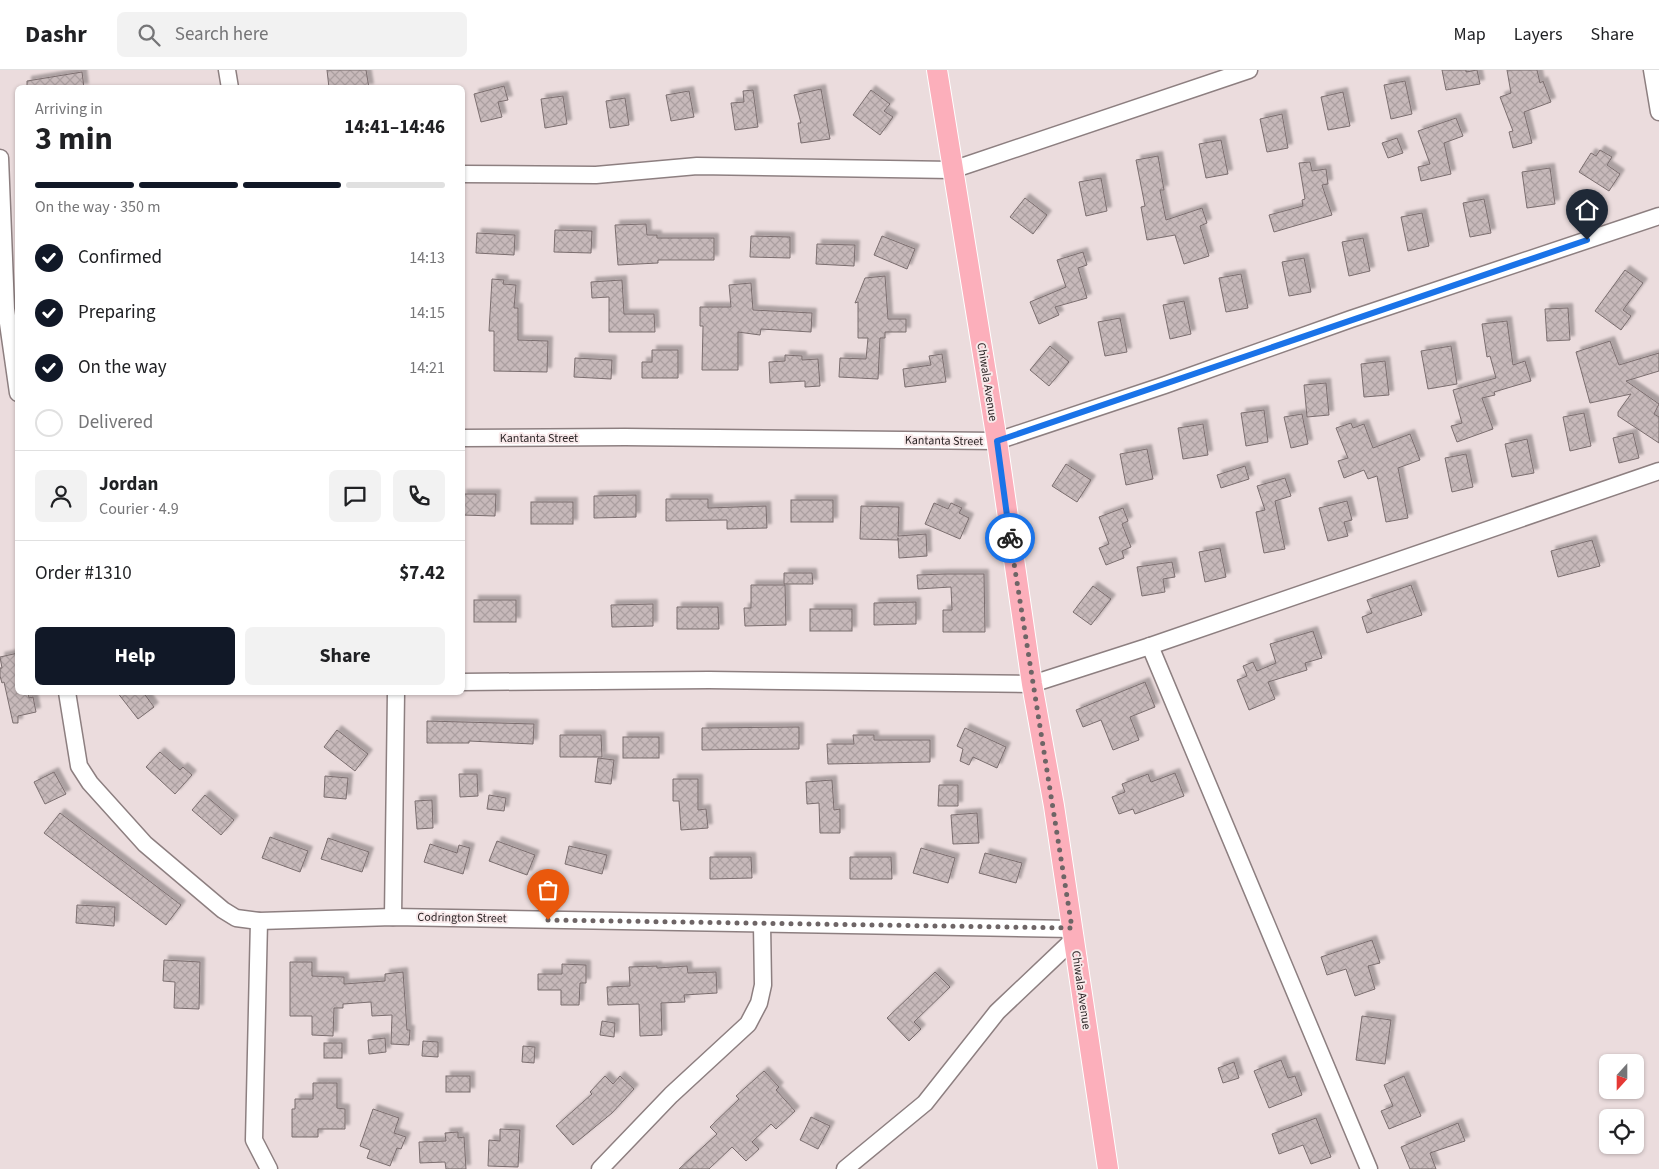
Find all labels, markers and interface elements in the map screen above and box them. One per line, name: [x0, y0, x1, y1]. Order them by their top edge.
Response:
search box: [117, 12, 467, 57]
text: Dashr: [25, 17, 87, 52]
icon: search: [135, 21, 163, 49]
text: Search here: [175, 21, 268, 48]
text: Map: [1454, 22, 1486, 47]
text: Layers: [1514, 22, 1563, 47]
text: Share: [1591, 22, 1634, 47]
text: Arriving in: [35, 98, 103, 120]
text: 14:41–14:46: [344, 114, 445, 141]
text: 3 min: [35, 116, 113, 162]
pin: [1566, 189, 1608, 240]
text: On the way · 350 m: [35, 196, 160, 218]
icon: home: [1573, 196, 1601, 224]
icon: check: [35, 244, 63, 272]
text: Confirmed: [78, 244, 162, 271]
text: 14:13: [409, 247, 445, 269]
icon: check: [35, 299, 63, 327]
text: Preparing: [78, 299, 156, 326]
text: 14:15: [409, 302, 445, 324]
street label: Chiwala Avenue: [972, 341, 1002, 423]
icon: check: [35, 354, 63, 382]
text: On the way: [78, 354, 167, 381]
text: 14:21: [409, 357, 445, 379]
text: Delivered: [78, 409, 153, 436]
street label: Kantanta Street: [500, 430, 578, 447]
street label: Kantanta Street: [905, 432, 983, 450]
button: person: [35, 470, 87, 522]
button: chat: [329, 470, 381, 522]
button: phone: [393, 470, 445, 522]
text: Jordan: [99, 471, 158, 498]
text: Courier · 4.9: [99, 498, 179, 520]
courier: [985, 513, 1035, 563]
icon: bike: [996, 524, 1024, 552]
text: Order #1310: [35, 560, 132, 587]
text: $7.42: [399, 560, 445, 587]
button: Help: [35, 627, 235, 685]
button: Share: [245, 627, 445, 685]
pin: [527, 869, 569, 920]
icon: bag: [534, 876, 562, 904]
street label: Codrington Street: [417, 909, 507, 927]
street label: Chiwala Avenue: [1067, 950, 1095, 1031]
north arrow: [1599, 1054, 1644, 1099]
map controls: [1599, 1054, 1644, 1154]
button: locate: [1599, 1109, 1644, 1154]

